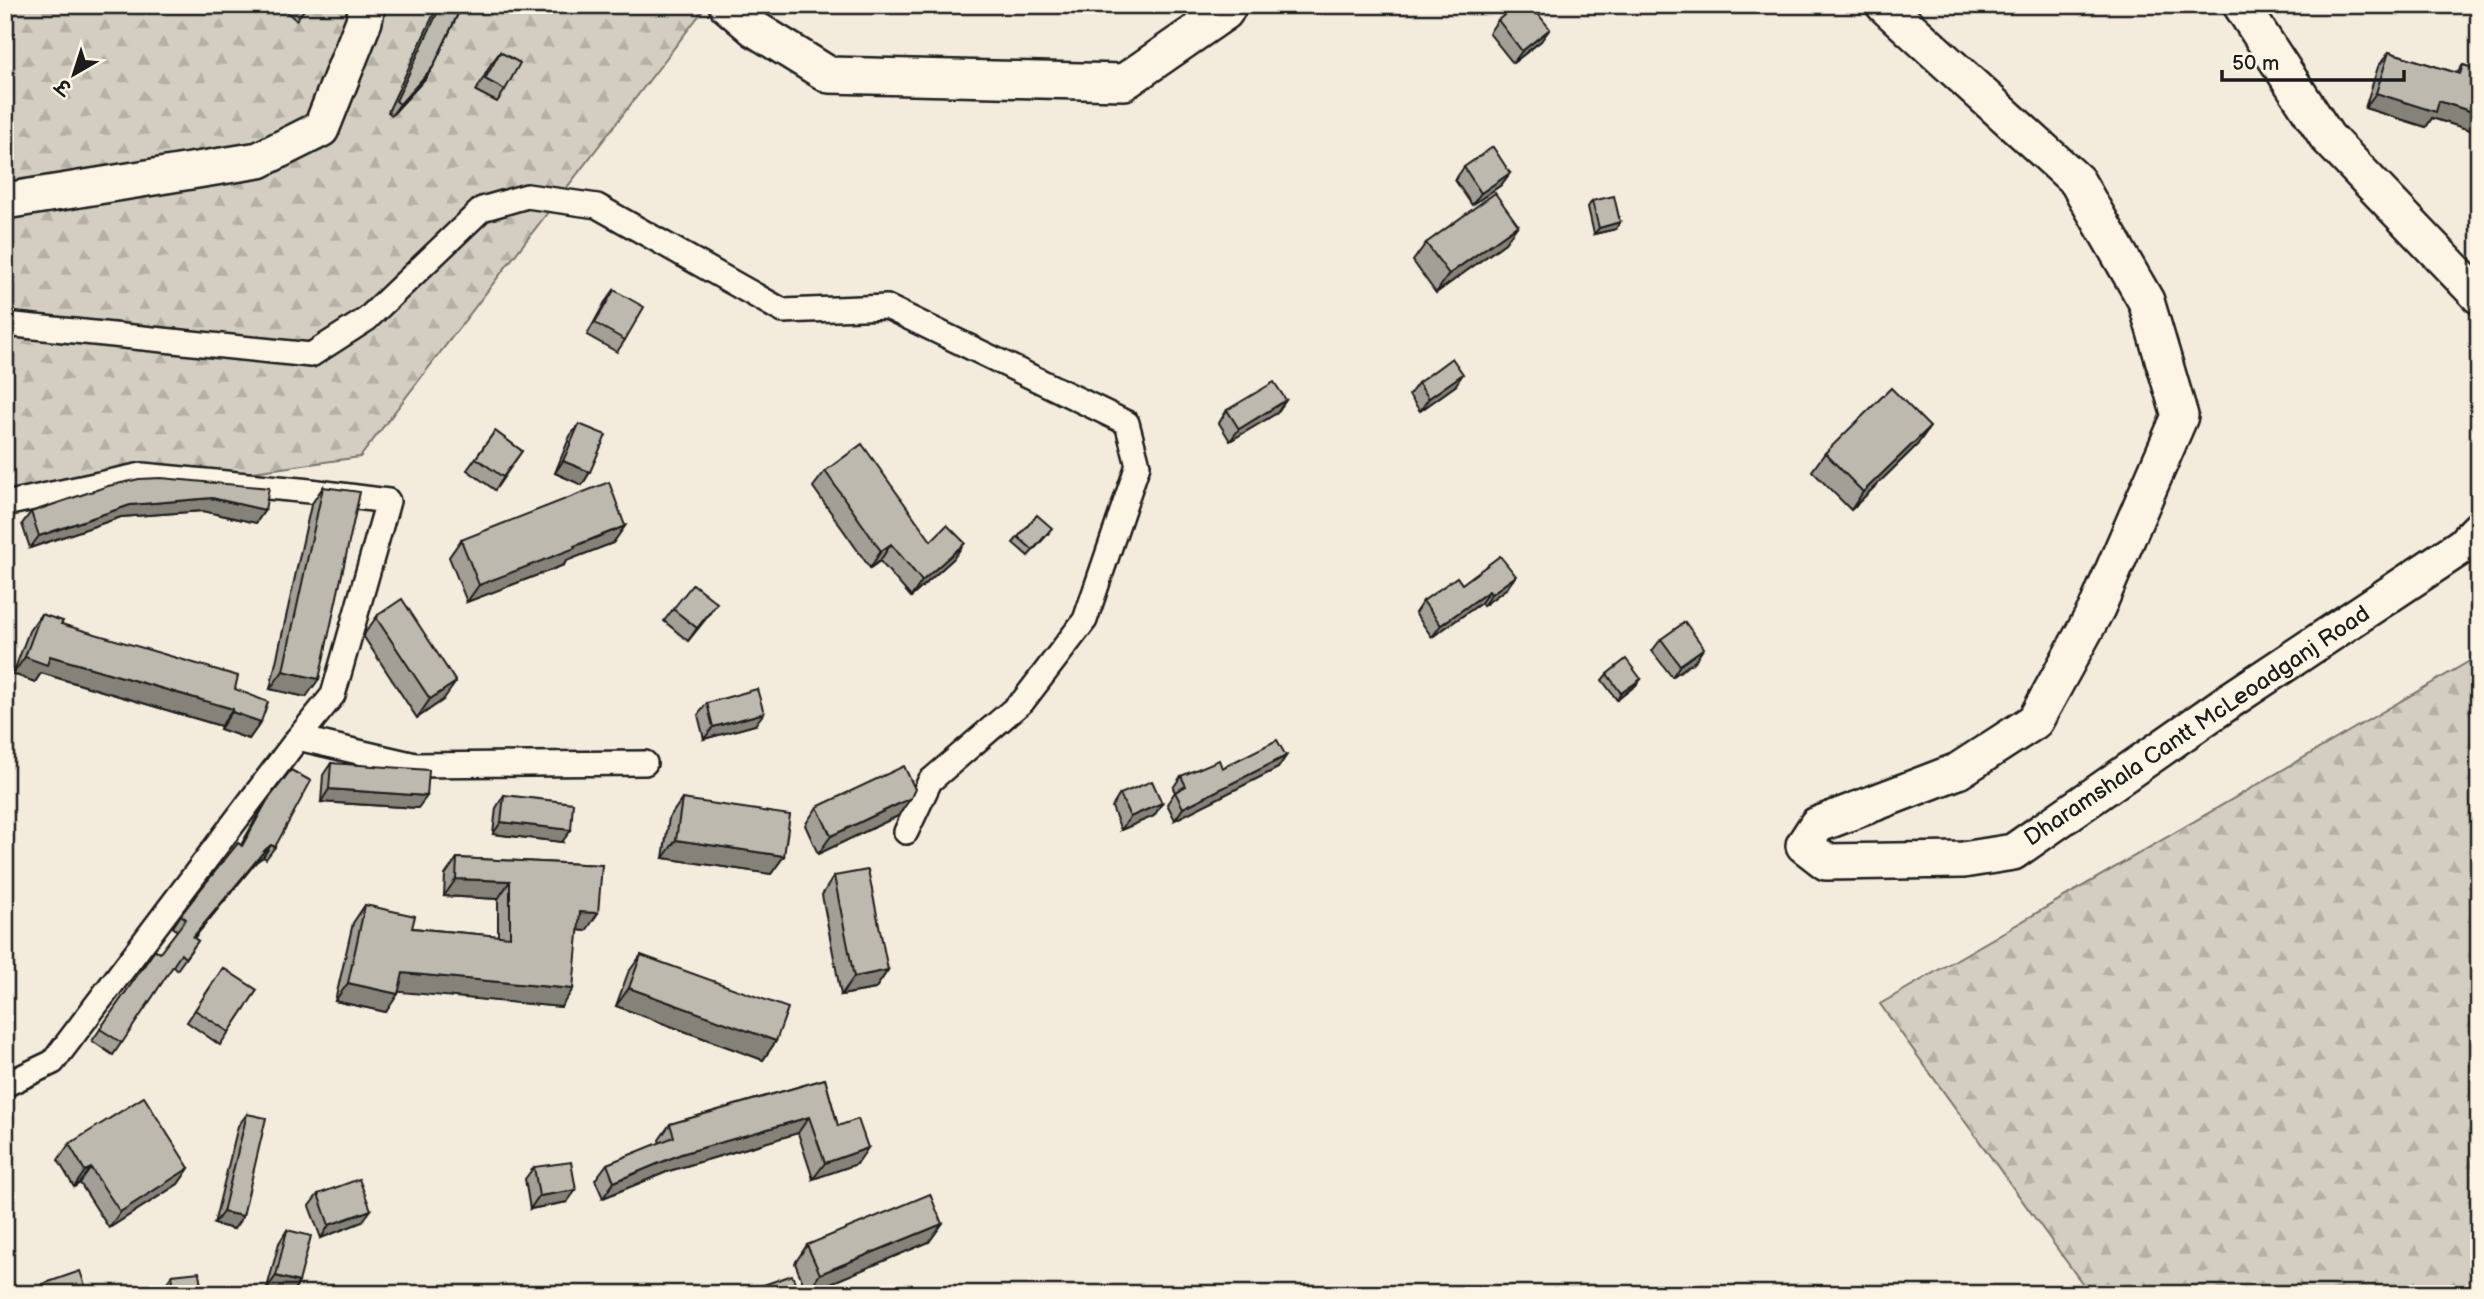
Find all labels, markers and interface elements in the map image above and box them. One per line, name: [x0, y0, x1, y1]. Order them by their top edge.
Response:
north arrow: [38, 38, 108, 108]
scale bar: [2222, 38, 2404, 82]
text: 50 m: [2232, 51, 2279, 76]
text: उ: [50, 72, 78, 100]
street label: Dharamshala Cantt McLeoadganj Road: [2019, 600, 2375, 852]

